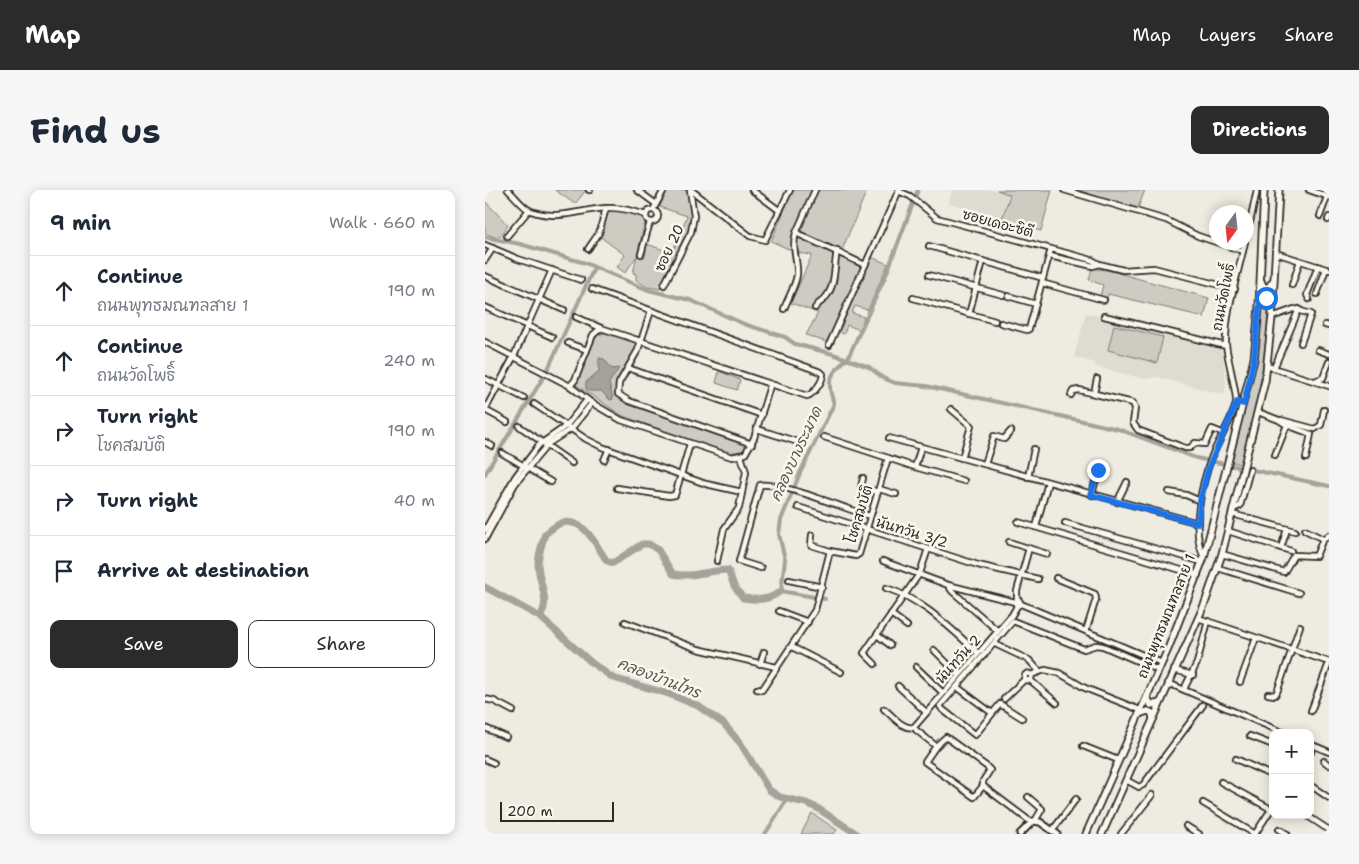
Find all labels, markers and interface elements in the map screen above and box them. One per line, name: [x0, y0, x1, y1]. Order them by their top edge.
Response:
text: Map: [25, 19, 81, 51]
text: Map: [1133, 23, 1171, 47]
text: Layers: [1199, 23, 1256, 47]
text: Share: [1284, 23, 1334, 47]
button: Directions: [1191, 106, 1329, 154]
text: Find us: [30, 107, 161, 154]
street label: ซอยเดอะซิตี: [960, 205, 1036, 241]
north arrow: [1209, 205, 1254, 250]
text: 9 min: [50, 209, 111, 237]
text: Walk · 660 m: [329, 212, 435, 233]
street label: ซอย 20: [650, 222, 688, 274]
street label: ถนนวัดโพธิ์: [1205, 261, 1238, 332]
text: Continue: [97, 264, 183, 289]
icon: ahead: [50, 277, 78, 305]
text: 190 m: [388, 280, 435, 301]
route start: [1255, 287, 1278, 310]
text: ถนนพุทธมณฑลสาย 1: [97, 295, 249, 316]
text: Continue: [97, 334, 183, 359]
icon: ahead: [50, 347, 78, 375]
text: 240 m: [383, 350, 435, 371]
text: ถนนวัดโพธิ์: [97, 365, 176, 386]
water label: คลองบางระมาด: [765, 403, 827, 505]
text: Turn right: [97, 404, 198, 429]
icon: right: [50, 417, 78, 445]
text: 190 m: [388, 420, 435, 441]
text: โชคสมบัติ: [97, 435, 165, 456]
route end: [1087, 459, 1110, 482]
street label: โชคสมบัติ: [842, 483, 876, 545]
icon: right: [50, 487, 78, 515]
text: Turn right: [97, 488, 198, 513]
text: 40 m: [393, 490, 435, 511]
street label: นันทวัน 3/2: [874, 513, 950, 551]
street label: ถนนพุทธมณฑลสาย 1: [1133, 551, 1200, 681]
icon: arrive: [50, 557, 78, 585]
text: Arrive at destination: [97, 558, 309, 583]
button: Save: [50, 620, 238, 668]
button: Share: [248, 620, 435, 668]
street label: นันทวัน 2: [931, 631, 985, 687]
water label: คลองบ้านไทร: [615, 653, 705, 704]
map controls: [1269, 729, 1314, 819]
button: +: [1269, 729, 1314, 774]
button: −: [1269, 774, 1314, 819]
scale bar: [500, 799, 614, 822]
text: 200 m: [507, 802, 553, 820]

